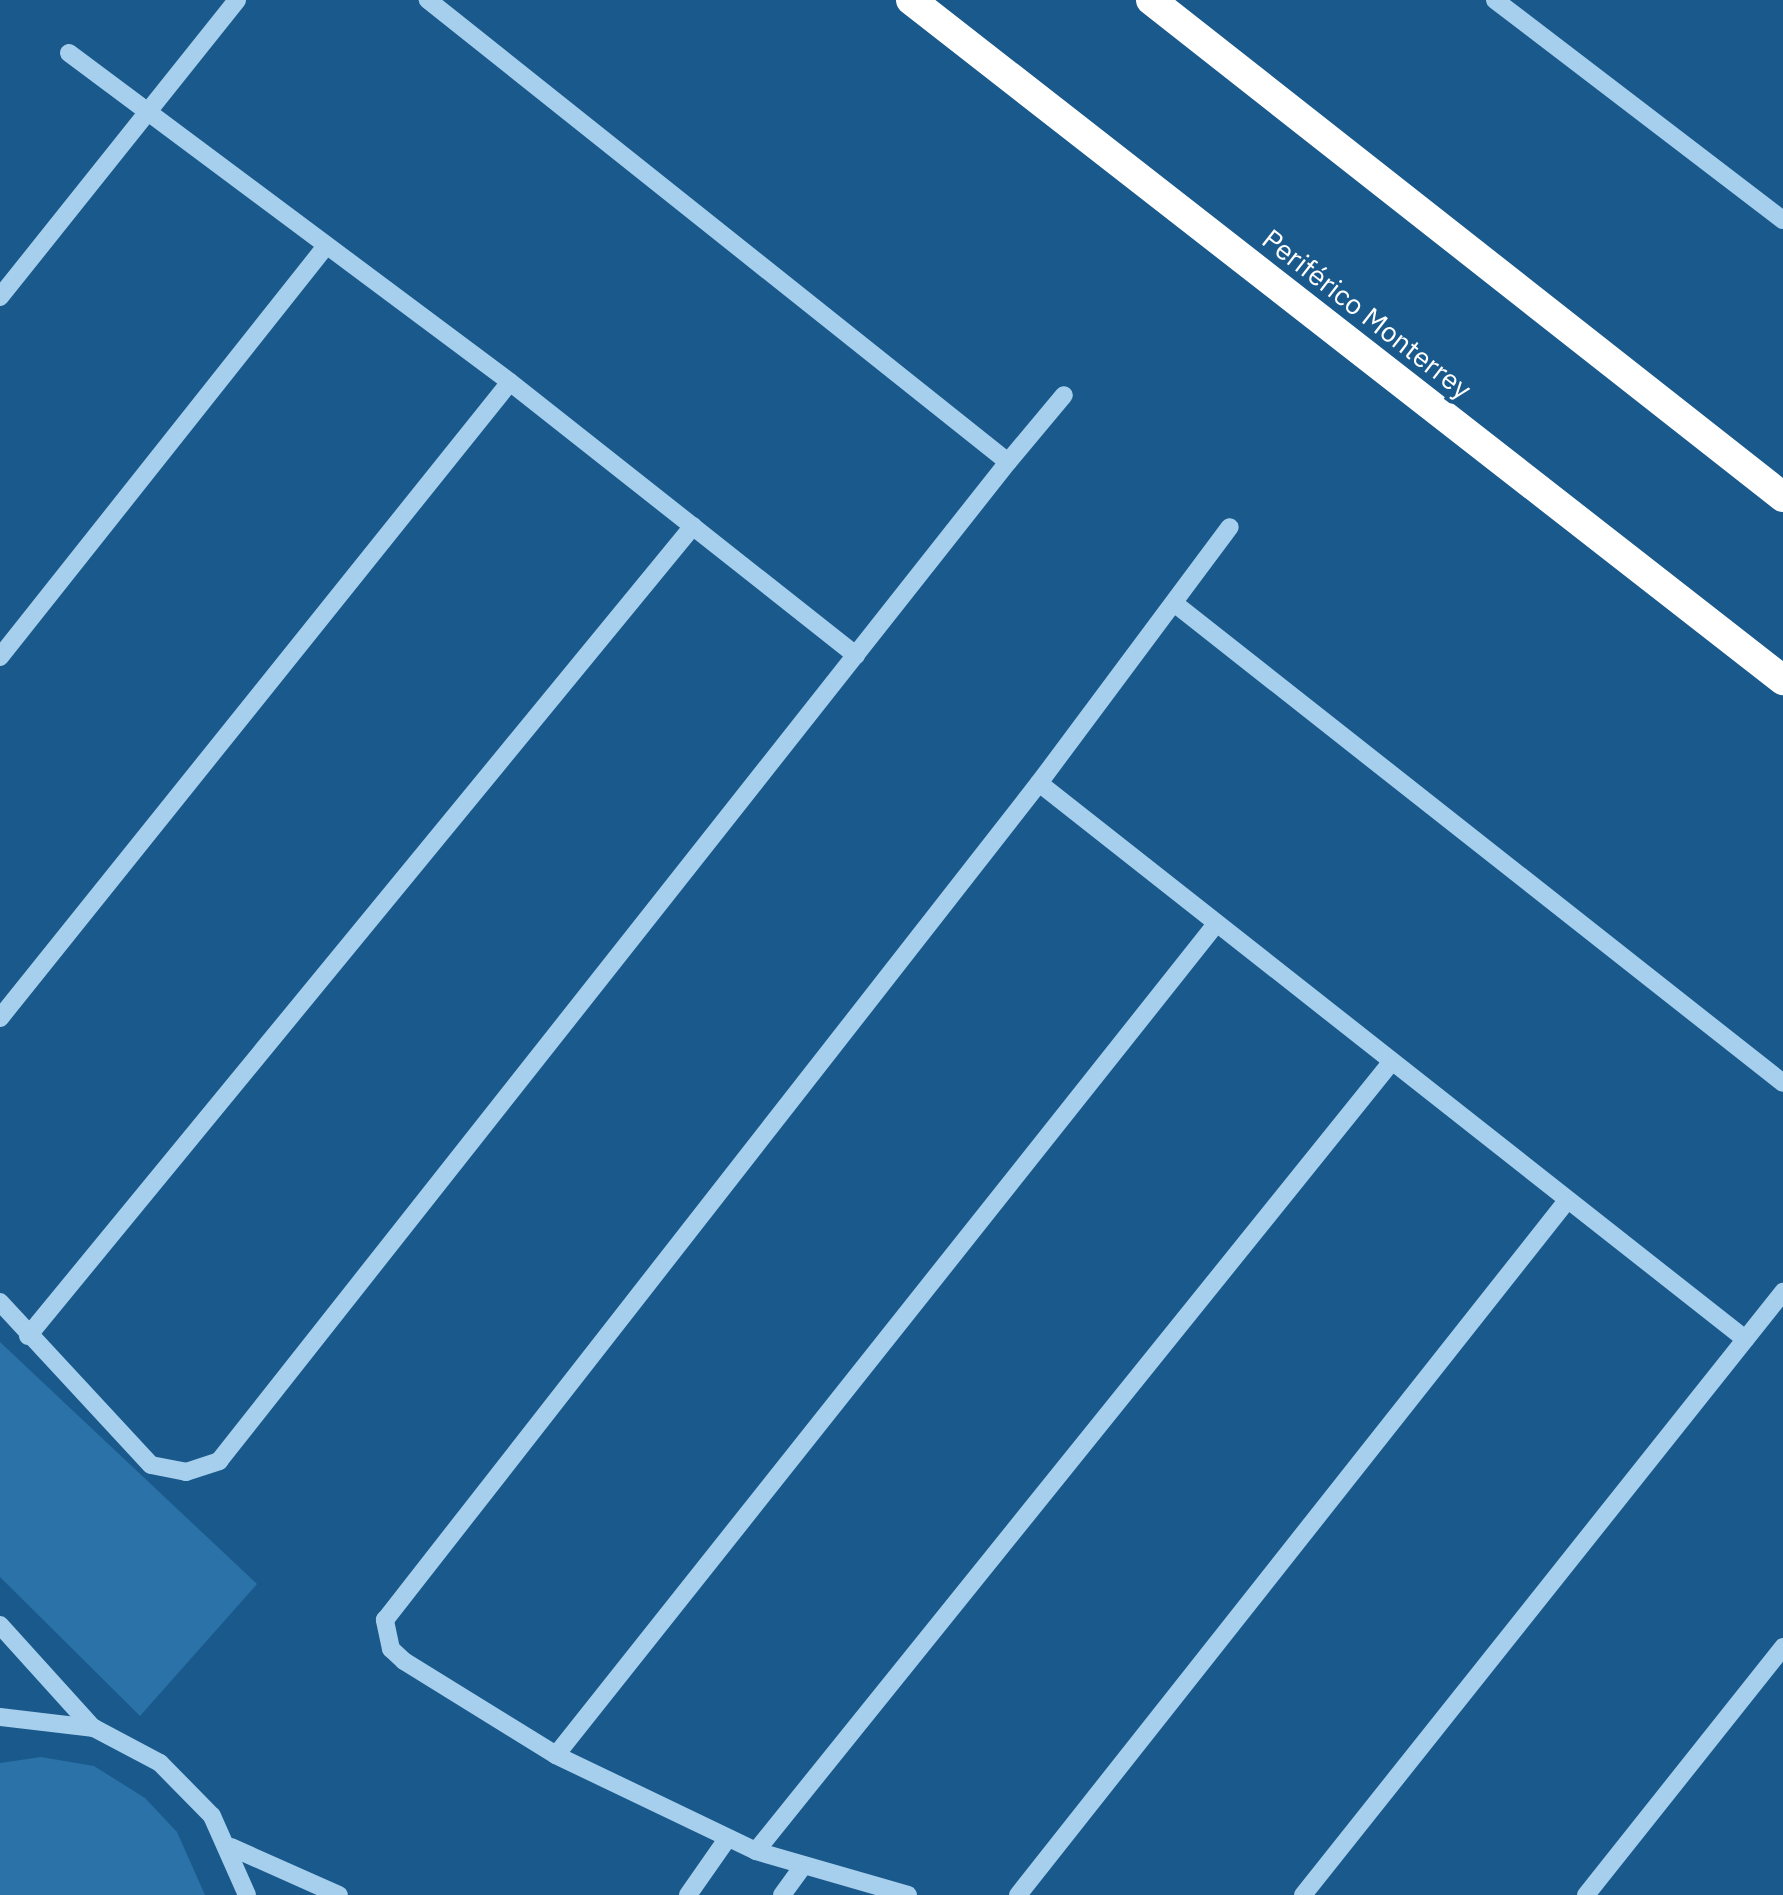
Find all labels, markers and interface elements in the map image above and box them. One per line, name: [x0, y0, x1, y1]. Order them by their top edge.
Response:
street label: Periférico Monterrey: [1256, 222, 1478, 406]

